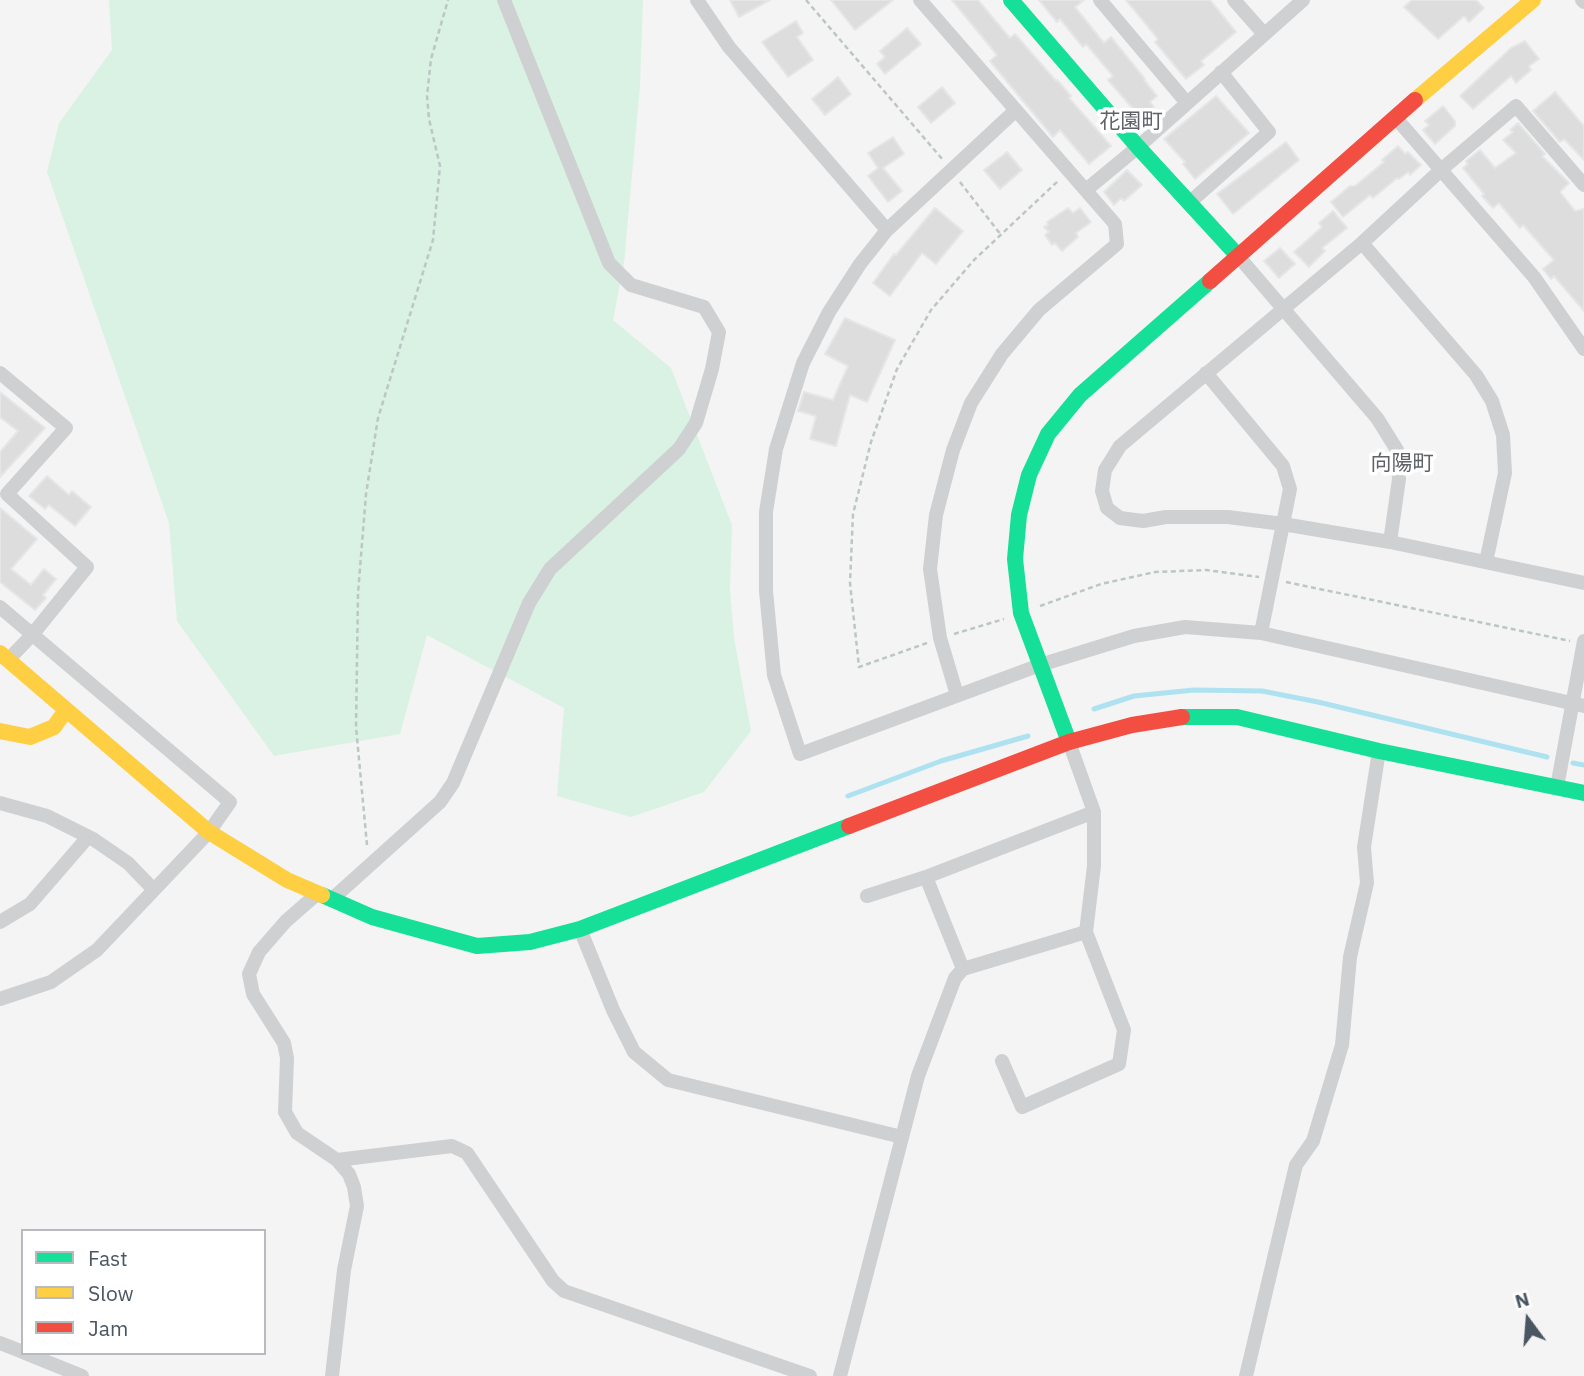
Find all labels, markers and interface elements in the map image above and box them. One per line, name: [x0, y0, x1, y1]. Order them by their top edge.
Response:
district label: 花園町: [1100, 109, 1162, 135]
district label: 向陽町: [1371, 451, 1433, 477]
legend: [21, 1229, 266, 1355]
text: Fast: [88, 1244, 128, 1272]
text: Slow: [88, 1279, 134, 1307]
north arrow: [1493, 1285, 1563, 1355]
text: N: [1512, 1286, 1532, 1313]
text: Jam: [88, 1314, 128, 1342]

